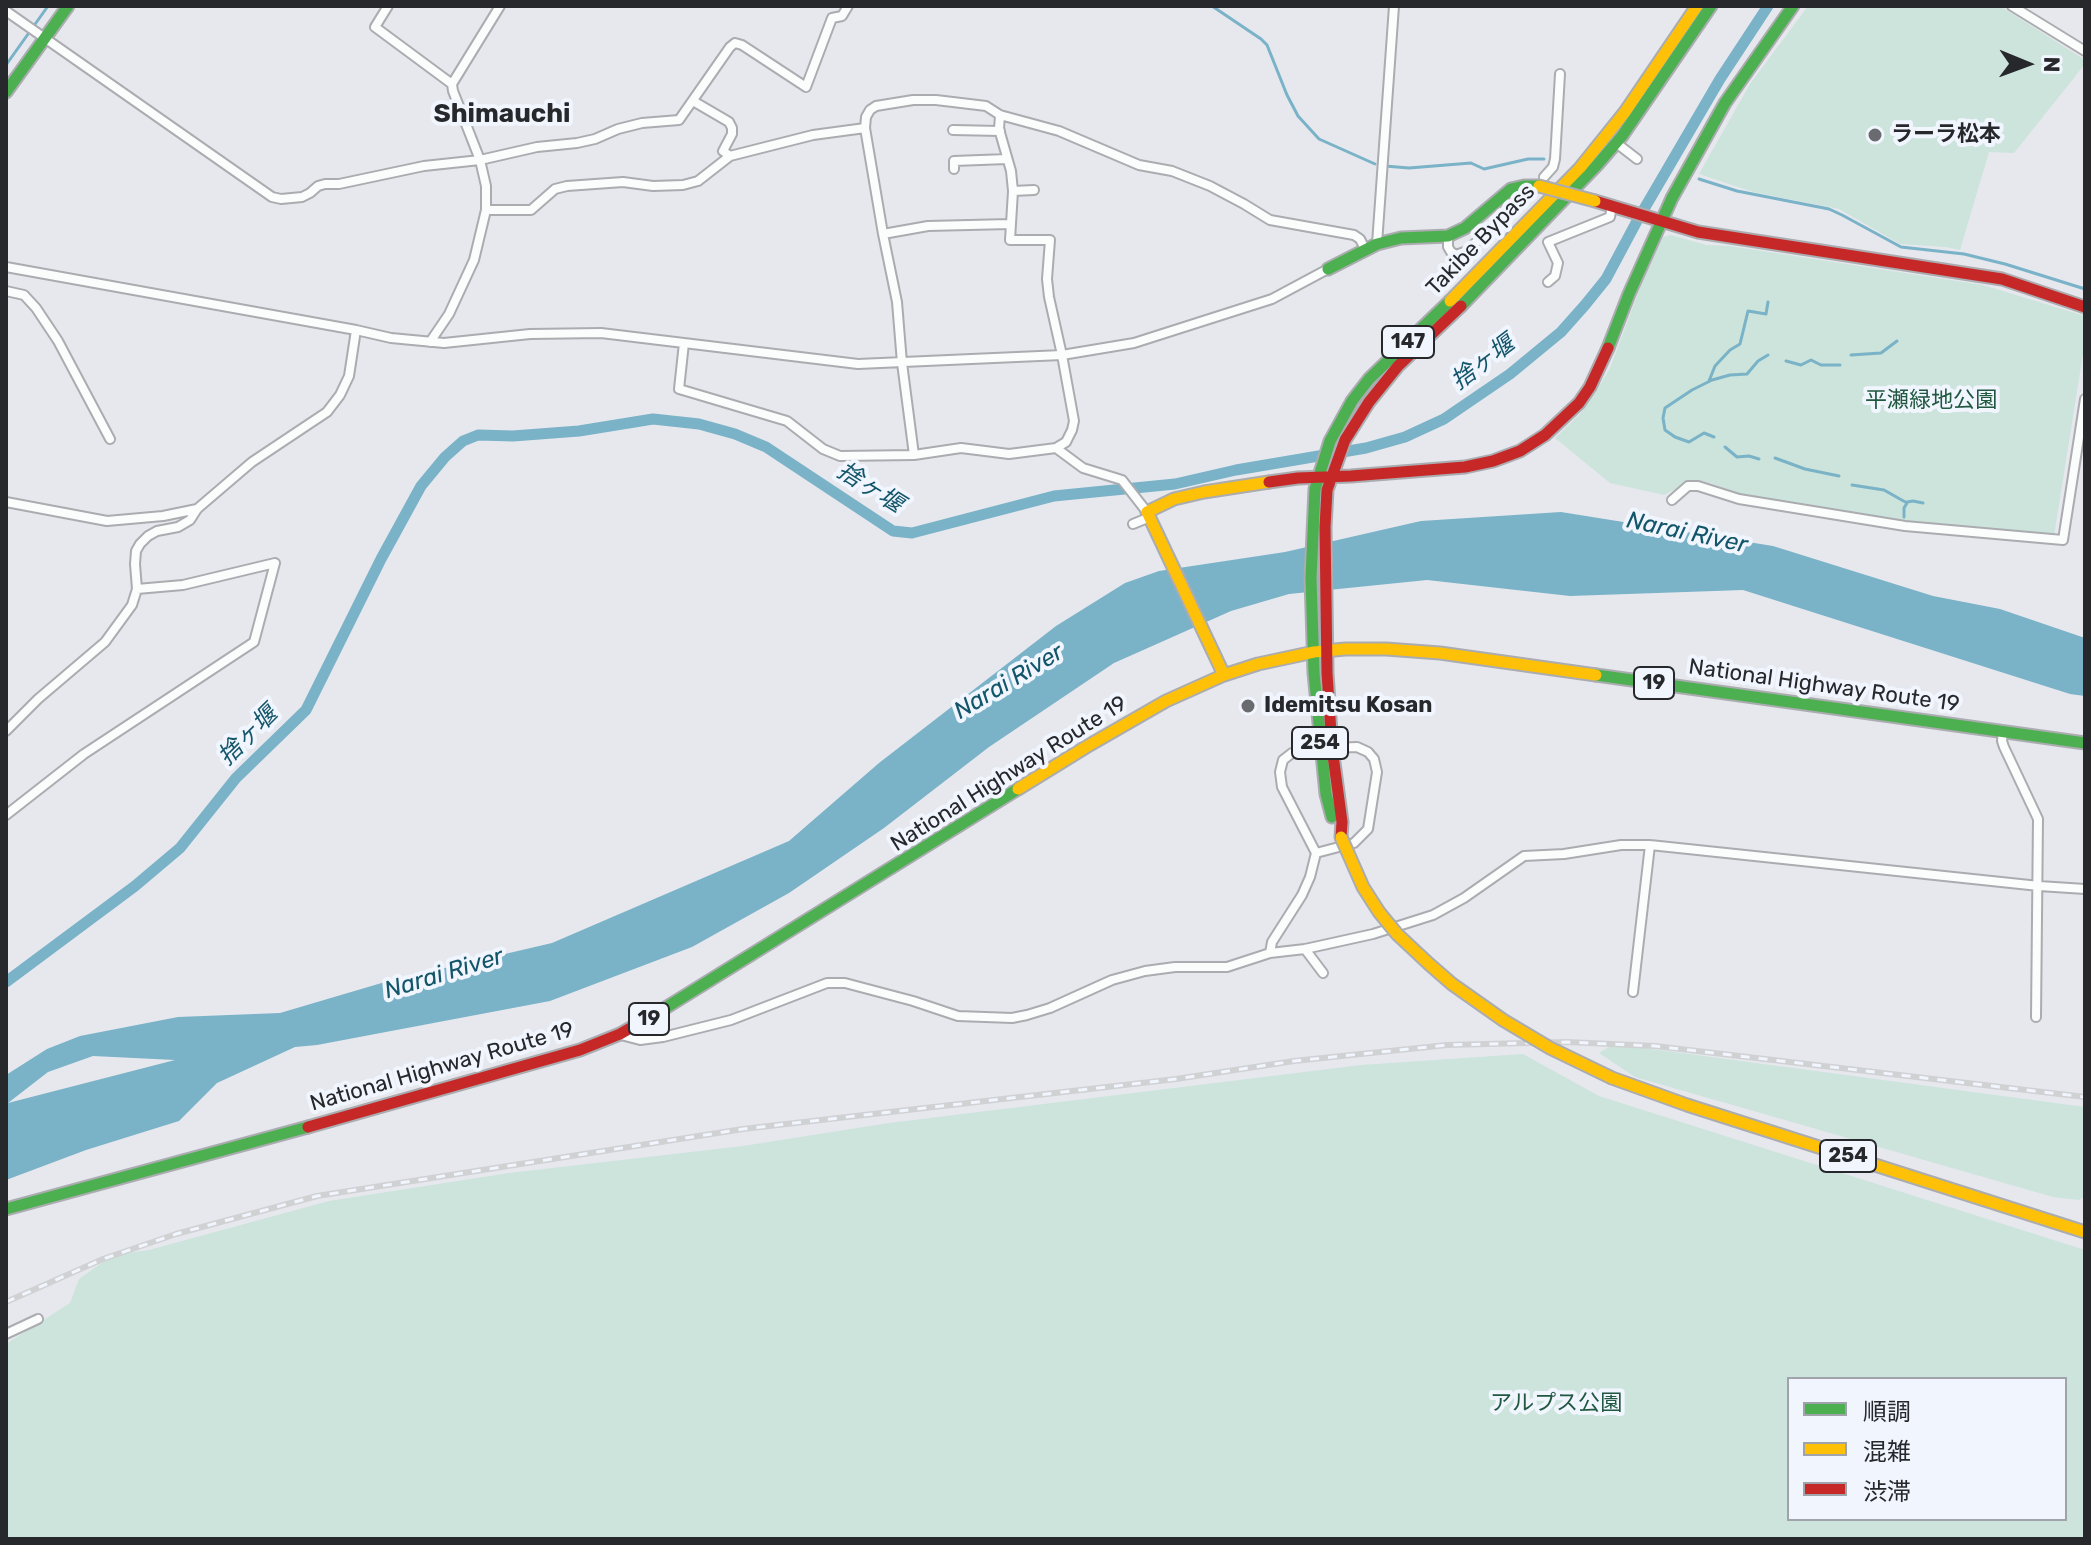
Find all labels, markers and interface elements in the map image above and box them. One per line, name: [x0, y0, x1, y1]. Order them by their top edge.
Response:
north arrow: [1987, 24, 2067, 104]
text: N: [2038, 56, 2065, 73]
district label: Shimauchi: [433, 98, 571, 130]
place label: ラーラ松本: [1891, 122, 2001, 148]
marker: ラーラ松本: [1866, 126, 1884, 144]
street label: Takibe Bypass: [1421, 179, 1541, 301]
road number: 147: [1382, 326, 1434, 358]
water label: 捨ヶ堰: [1446, 330, 1520, 396]
park label: 平瀬緑地公園: [1865, 388, 1997, 414]
water label: 捨ヶ堰: [832, 457, 908, 519]
water label: Narai River: [1624, 506, 1750, 560]
water label: Narai River: [949, 638, 1069, 726]
street label: National Highway Route 19: [1687, 654, 1961, 718]
road number: 19: [1634, 667, 1674, 699]
street label: National Highway Route 19: [886, 690, 1132, 858]
place label: Idemitsu Kosan: [1264, 693, 1432, 719]
marker: Idemitsu Kosan: [1239, 697, 1257, 715]
water label: 捨ヶ堰: [212, 700, 284, 772]
road number: 254: [1292, 727, 1348, 759]
water label: Narai River: [381, 942, 507, 1006]
road number: 19: [629, 1003, 669, 1035]
street label: National Highway Route 19: [307, 1017, 577, 1117]
road number: 254: [1820, 1140, 1876, 1172]
legend: [1787, 1377, 2067, 1521]
park label: アルプス公園: [1490, 1391, 1622, 1417]
text: 順調: [1863, 1398, 1911, 1426]
text: 混雑: [1863, 1438, 1911, 1466]
text: 渋滞: [1863, 1478, 1911, 1506]

